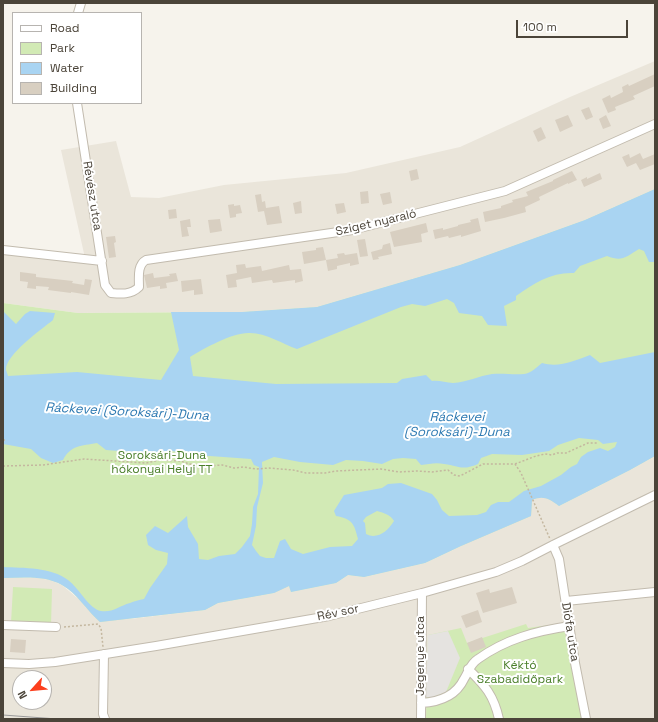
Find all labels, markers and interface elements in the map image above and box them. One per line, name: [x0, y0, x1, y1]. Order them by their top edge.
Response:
legend: [12, 12, 142, 104]
scale bar: [518, 12, 630, 38]
text: 100 m: [523, 19, 557, 35]
text: Road: [50, 20, 79, 36]
text: Park: [50, 40, 75, 56]
text: Water: [50, 60, 84, 76]
text: Building: [50, 80, 97, 96]
street label: Révész utca: [79, 160, 105, 232]
street label: Sziget nyaraló: [334, 207, 418, 239]
water label: Ráckevei (Soroksári)-Duna: [45, 400, 209, 424]
water label: Ráckevei (Soroksári)-Duna: [404, 409, 510, 440]
park label: Soroksári-Duna hókonyai Helyi TT: [111, 449, 213, 477]
street label: Diófa utca: [558, 601, 582, 663]
street label: Rév sor: [316, 602, 360, 624]
street label: Jegenye utca: [414, 616, 428, 696]
park label: Kéktó Szabadidőpark: [477, 659, 563, 687]
north arrow: [12, 670, 52, 710]
text: N: [14, 689, 30, 701]

